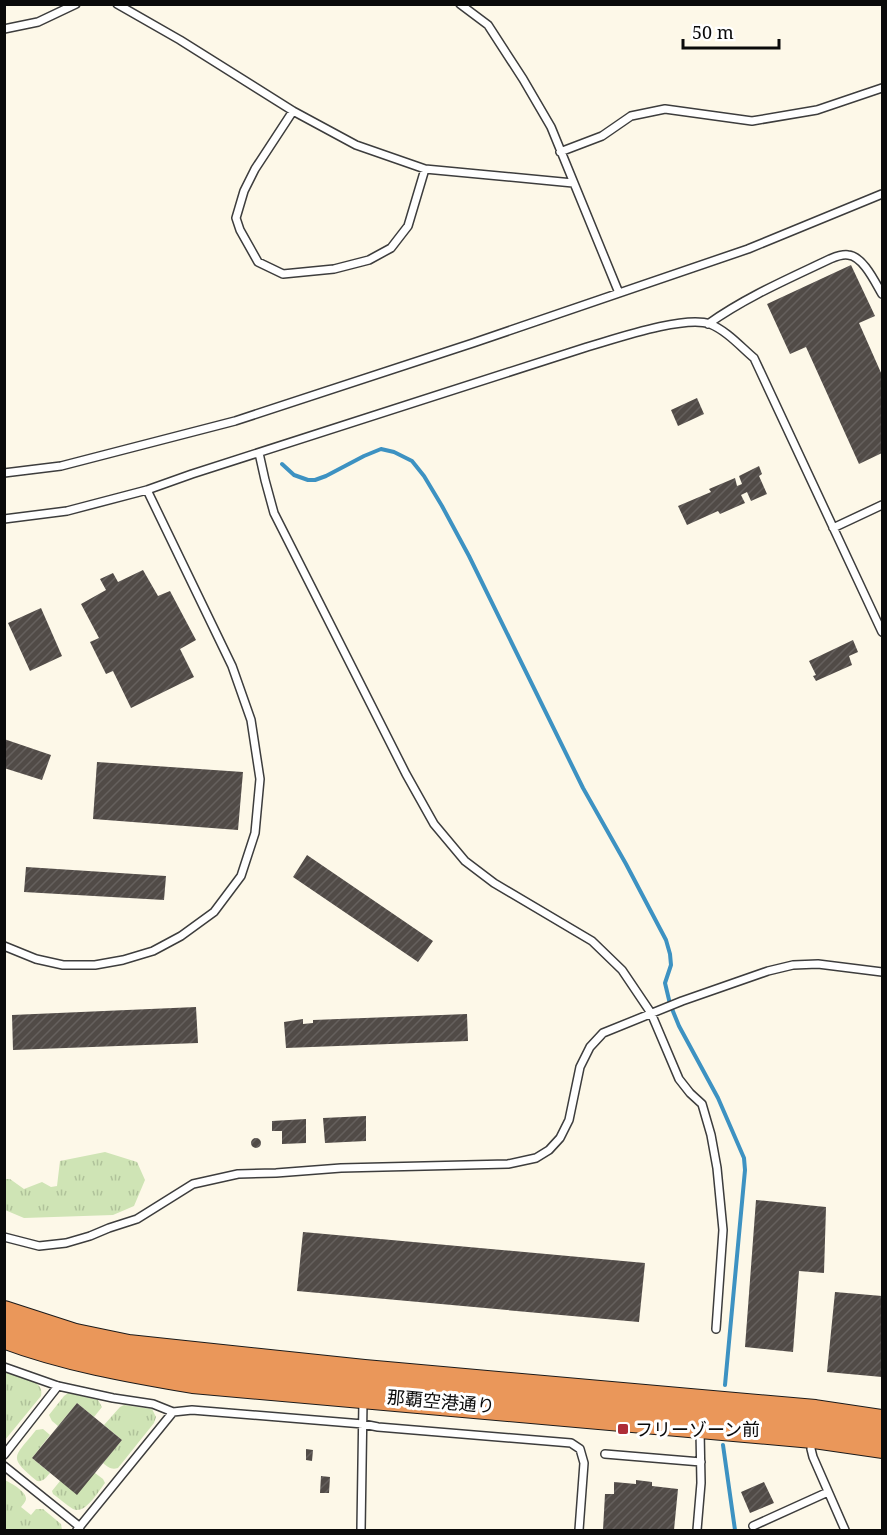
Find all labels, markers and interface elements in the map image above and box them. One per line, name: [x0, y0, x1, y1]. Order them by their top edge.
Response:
scale bar: [683, 12, 779, 50]
text: 50 m: [692, 20, 734, 44]
street label: 那覇空港通り: [386, 1384, 496, 1418]
place label: フリーゾーン前: [635, 1417, 760, 1441]
marker: フリーゾーン前: [616, 1422, 630, 1436]

